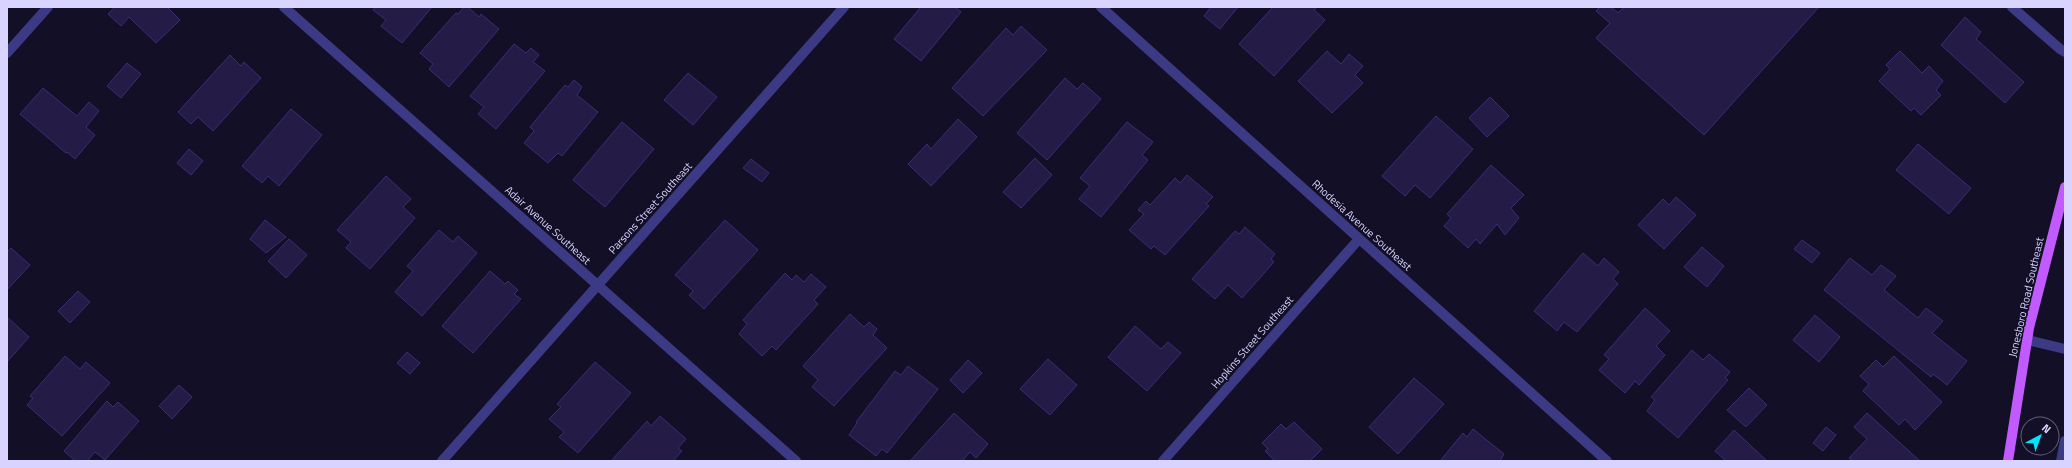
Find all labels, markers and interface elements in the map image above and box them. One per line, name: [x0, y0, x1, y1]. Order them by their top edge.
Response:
street label: Parsons Street Southeast: [604, 159, 696, 257]
street label: Rhodesia Avenue Southeast: [1308, 176, 1416, 274]
street label: Adair Avenue Southeast: [502, 182, 595, 268]
street label: Jonesboro Road Southeast: [2004, 235, 2048, 359]
street label: Hopkins Street Southeast: [1207, 292, 1297, 392]
north arrow: [2020, 416, 2060, 456]
text: N: [2038, 420, 2055, 437]

